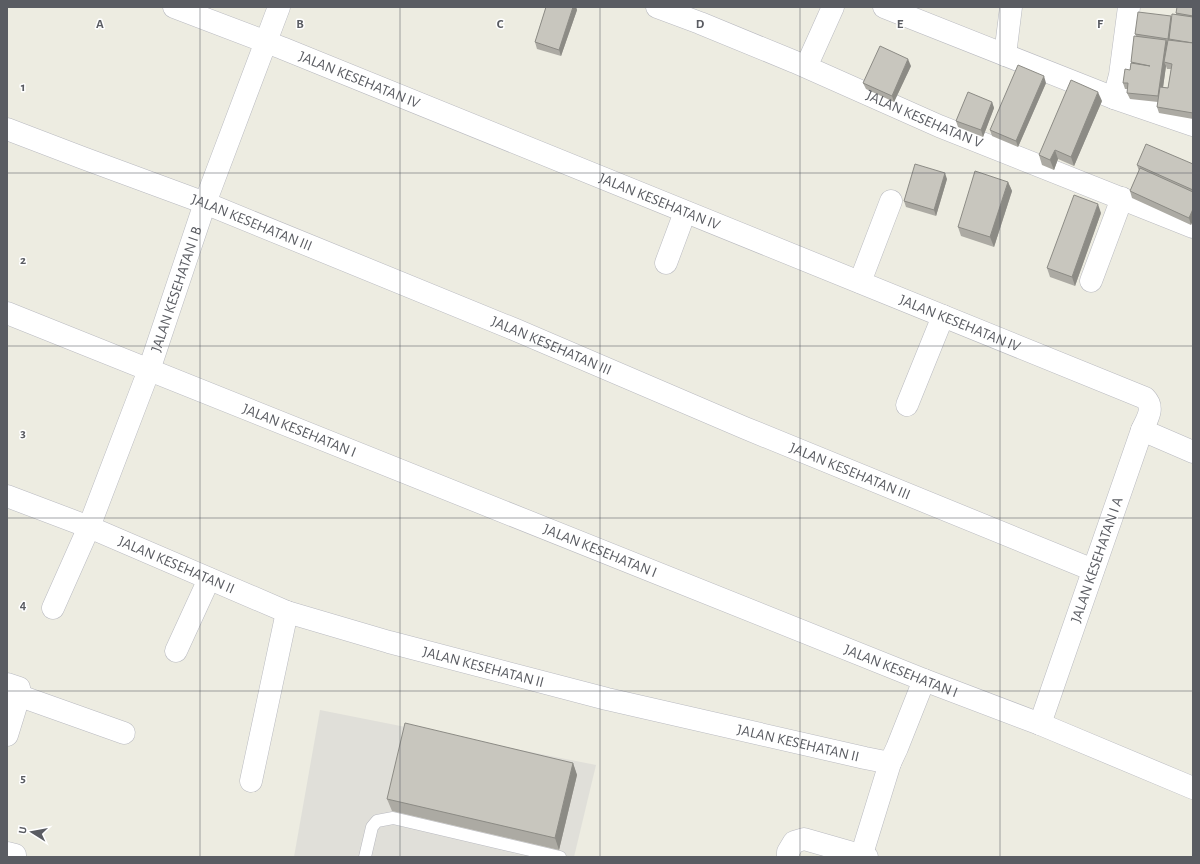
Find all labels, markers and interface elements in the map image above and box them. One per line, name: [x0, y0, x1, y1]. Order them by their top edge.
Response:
text: A: [96, 18, 104, 31]
text: B: [296, 18, 304, 31]
text: C: [497, 18, 504, 31]
text: D: [696, 18, 705, 31]
text: E: [897, 18, 904, 31]
text: F: [1097, 18, 1104, 31]
street label: JALAN KESEHATAN IV: [297, 48, 422, 111]
text: 1: [21, 81, 25, 94]
street label: JALAN KESEHATAN V: [864, 87, 985, 150]
street label: JALAN KESEHATAN IV: [597, 170, 723, 233]
street label: JALAN KESEHATAN III: [189, 191, 314, 253]
street label: JALAN KESEHATAN I B: [148, 224, 204, 354]
text: 2: [20, 254, 26, 267]
street label: JALAN KESEHATAN IV: [897, 292, 1023, 354]
street label: JALAN KESEHATAN III: [489, 313, 614, 377]
street label: JALAN KESEHATAN I: [241, 401, 358, 459]
text: 3: [20, 427, 26, 440]
street label: JALAN KESEHATAN III: [788, 440, 913, 502]
street label: JALAN KESEHATAN I A: [1068, 495, 1126, 625]
street label: JALAN KESEHATAN I: [541, 521, 659, 580]
street label: JALAN KESEHATAN II: [116, 533, 237, 596]
text: 4: [20, 599, 27, 612]
street label: JALAN KESEHATAN I: [842, 641, 960, 700]
street label: JALAN KESEHATAN II: [421, 644, 546, 690]
street label: JALAN KESEHATAN II: [736, 722, 861, 764]
text: 5: [20, 772, 26, 785]
north arrow: [12, 812, 52, 852]
text: U: [17, 826, 29, 835]

